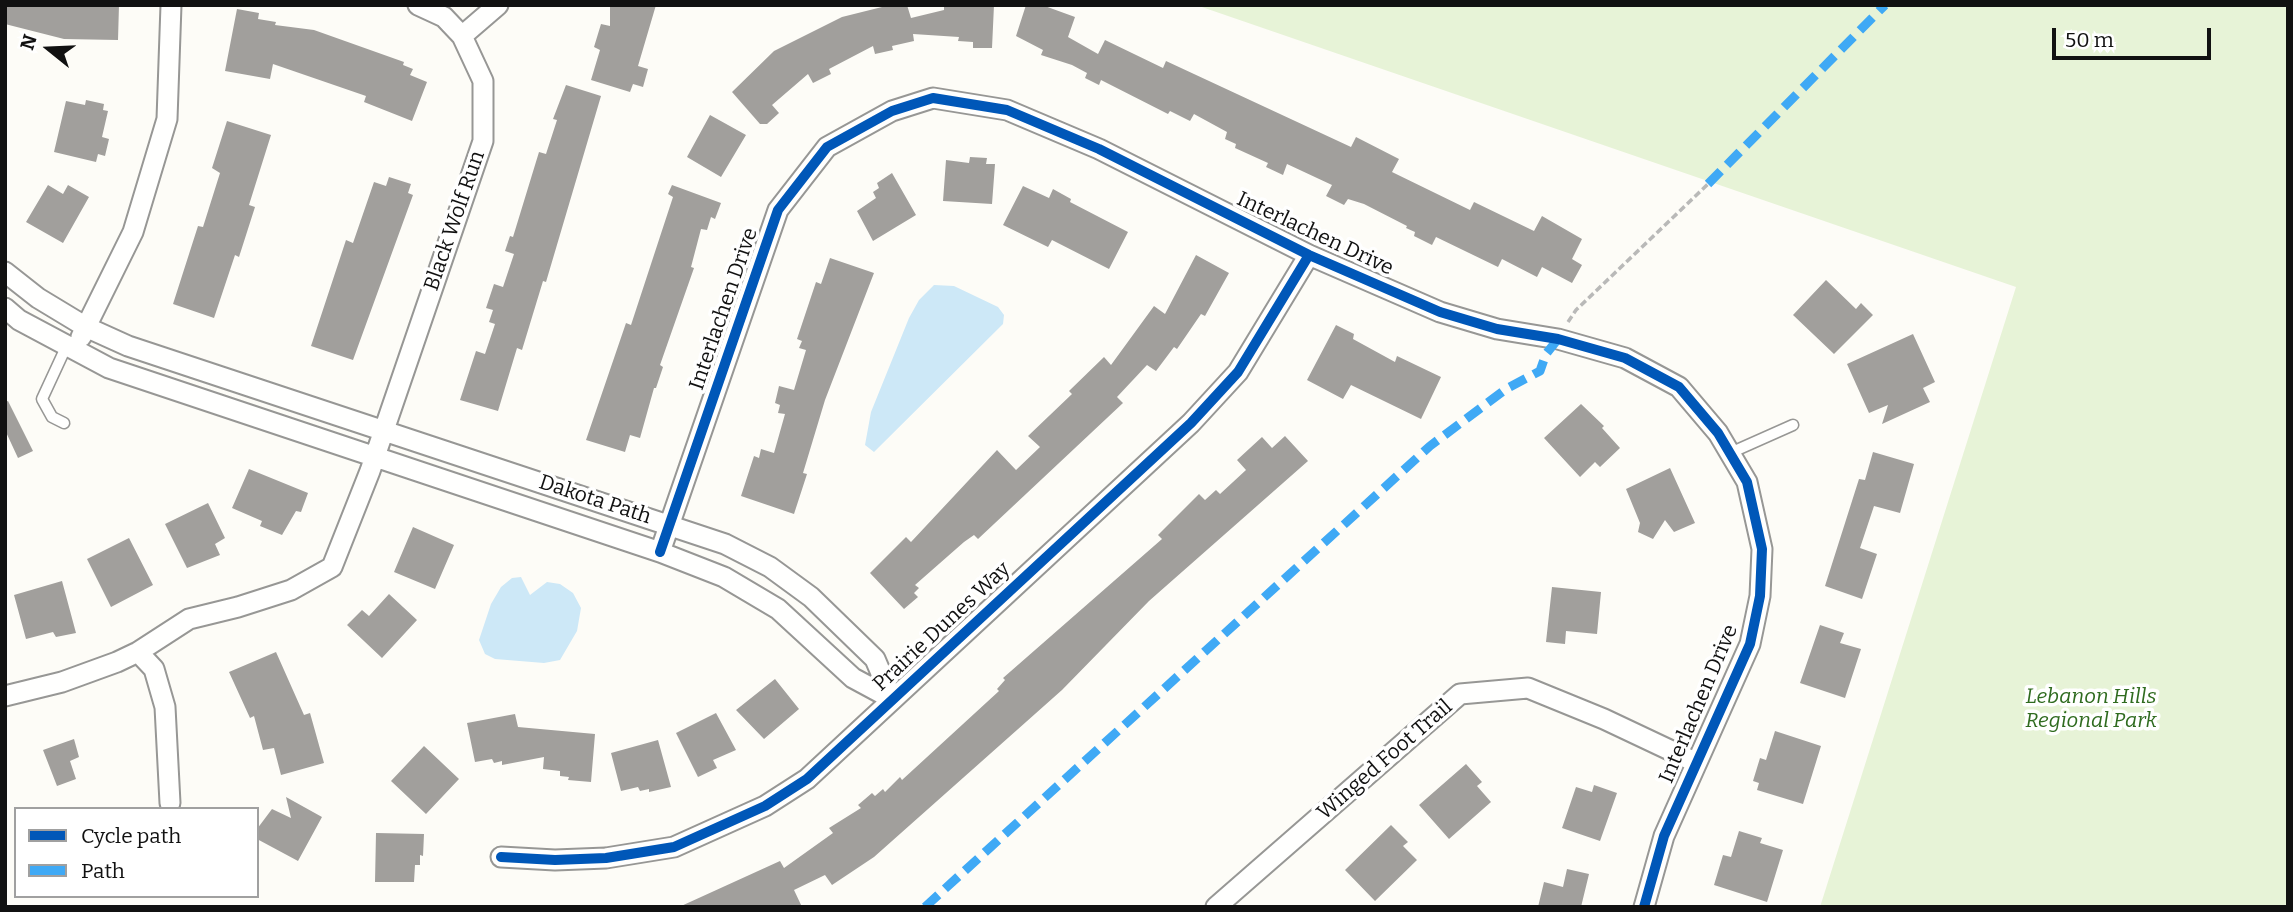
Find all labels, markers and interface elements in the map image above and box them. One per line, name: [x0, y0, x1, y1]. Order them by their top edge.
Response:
north arrow: [14, 14, 84, 84]
scale bar: [2055, 14, 2214, 58]
text: 50 m: [2065, 27, 2114, 53]
text: N: [15, 32, 42, 53]
street label: Black Wolf Run: [419, 148, 491, 294]
street label: Interlachen Drive: [1233, 187, 1397, 281]
street label: Interlachen Drive: [684, 225, 764, 393]
street label: Dakota Path: [536, 470, 654, 530]
street label: Prairie Dunes Way: [868, 557, 1016, 697]
street label: Interlachen Drive: [1654, 621, 1744, 787]
park label: Lebanon Hills Regional Park: [2025, 684, 2157, 734]
street label: Winged Foot Trail: [1312, 694, 1458, 826]
legend: [14, 807, 259, 898]
text: Cycle path: [81, 823, 181, 849]
text: Path: [81, 858, 125, 884]

